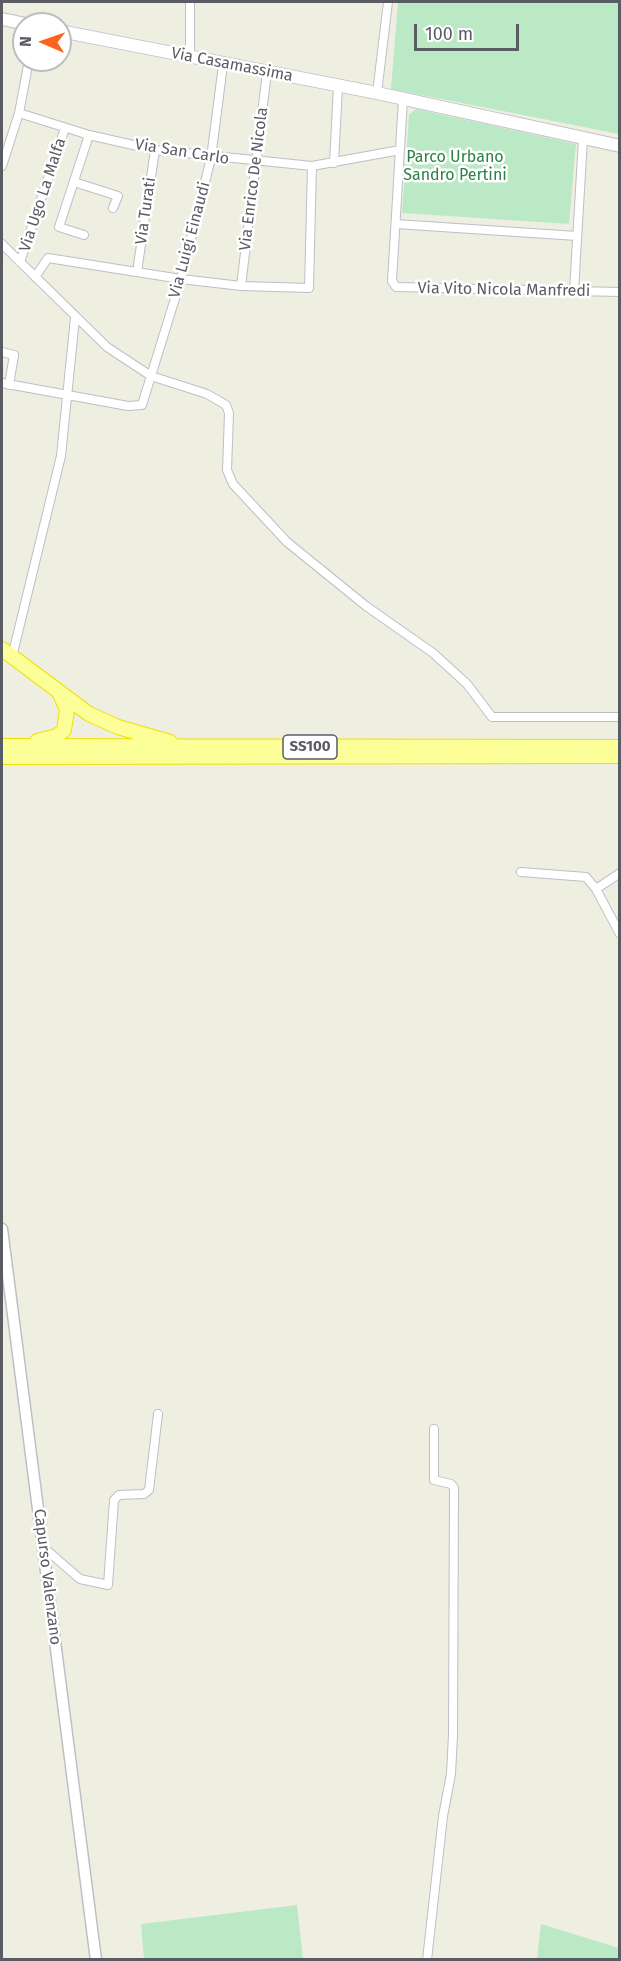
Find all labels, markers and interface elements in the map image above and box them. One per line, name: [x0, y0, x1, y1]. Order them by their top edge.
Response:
north arrow: [12, 12, 72, 72]
scale bar: [417, 12, 522, 50]
text: 100 m: [425, 23, 473, 45]
text: N: [16, 36, 35, 47]
street label: Via Casamassima: [169, 44, 295, 86]
street label: Via Enrico De Nicola: [236, 106, 272, 252]
street label: Via San Carlo: [134, 135, 230, 169]
street label: Via Ugo La Malfa: [16, 136, 70, 254]
park label: Parco Urbano Sandro Pertini: [403, 148, 507, 186]
street label: Via Turati: [132, 176, 160, 246]
street label: Via Luigi Einaudi: [165, 180, 215, 300]
street label: Via Vito Nicola Manfredi: [417, 279, 591, 301]
road number: SS100: [283, 735, 337, 759]
street label: Capurso Valenzano: [29, 1508, 65, 1646]

